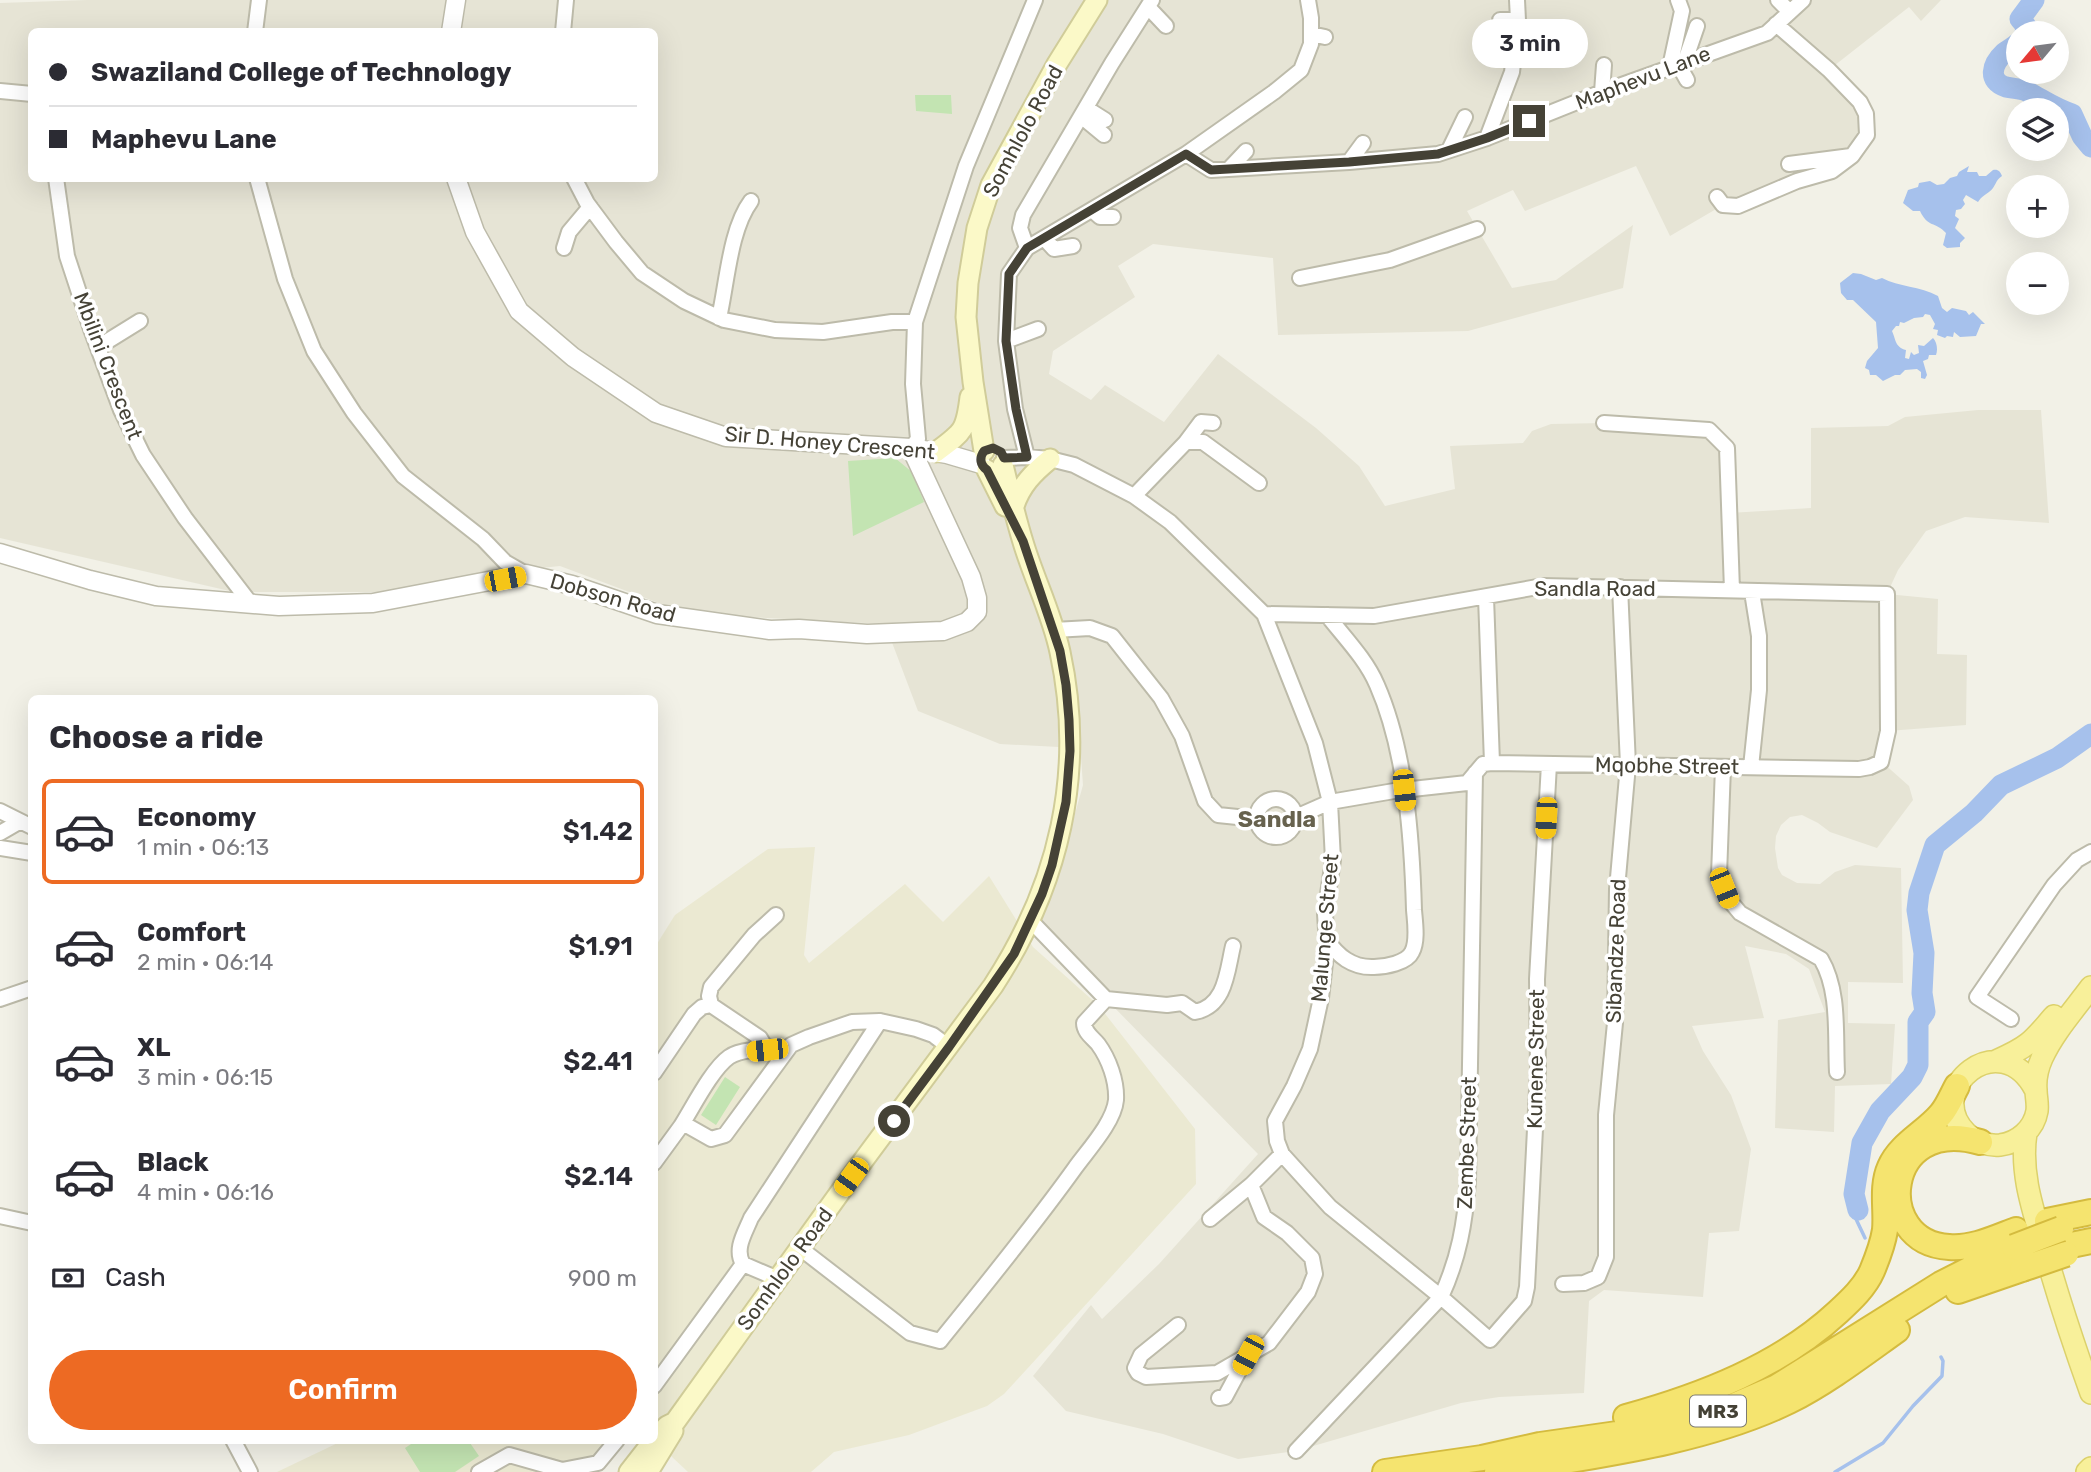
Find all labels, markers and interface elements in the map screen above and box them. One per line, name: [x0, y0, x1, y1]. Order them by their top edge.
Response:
callout: 3 min: [1471, 19, 1587, 68]
north arrow: [2006, 21, 2068, 84]
map controls: [2006, 21, 2069, 315]
text: 3 min: [1499, 29, 1561, 57]
street label: Maphevu Lane: [1572, 40, 1714, 115]
text: Swaziland College of Technology: [91, 57, 511, 88]
street label: Somhlolo Road: [977, 61, 1068, 201]
button: layers: [2006, 98, 2069, 161]
route end: [1513, 105, 1545, 137]
text: Maphevu Lane: [91, 124, 277, 155]
button: +: [2006, 175, 2069, 238]
button: −: [2006, 252, 2069, 315]
street label: Mbilini Crescent: [69, 289, 148, 443]
street label: Sir D. Honey Crescent: [724, 421, 936, 464]
car: [483, 565, 528, 593]
street label: Dobson Road: [547, 568, 679, 627]
street label: Sandla Road: [1534, 576, 1656, 601]
text: Choose a ride: [49, 718, 263, 756]
street label: Mqobhe Street: [1595, 752, 1739, 779]
car: [1392, 768, 1417, 812]
car: [1535, 796, 1558, 840]
icon: car: [53, 800, 116, 863]
text: Economy: [137, 802, 256, 833]
district label: Sandla: [1238, 805, 1316, 833]
text: $1.42: [563, 816, 633, 847]
text: 1 min · 06:13: [137, 833, 269, 861]
street label: Malunge Street: [1306, 853, 1343, 1003]
car: [1707, 865, 1742, 911]
street label: Sibandze Road: [1600, 878, 1631, 1024]
icon: car: [53, 915, 116, 978]
text: Comfort: [137, 917, 246, 948]
text: $1.91: [569, 931, 633, 962]
text: 2 min · 06:14: [137, 948, 273, 976]
street label: Kunene Street: [1522, 989, 1549, 1129]
icon: car: [53, 1030, 116, 1093]
text: XL: [137, 1032, 170, 1063]
car: [746, 1037, 789, 1063]
text: $2.41: [563, 1046, 633, 1077]
text: 3 min · 06:15: [137, 1063, 273, 1091]
street label: Zembe Street: [1452, 1076, 1481, 1210]
route start: [878, 1105, 910, 1137]
icon: car: [53, 1145, 116, 1208]
text: Black: [137, 1147, 209, 1178]
car: [831, 1154, 872, 1200]
text: $2.14: [564, 1161, 633, 1192]
text: 4 min · 06:16: [137, 1178, 274, 1206]
street label: Somhlolo Road: [732, 1202, 838, 1335]
icon: cash: [49, 1259, 87, 1297]
text: Cash: [105, 1262, 166, 1293]
text: 900 m: [568, 1264, 637, 1292]
car: [1229, 1332, 1268, 1378]
button: Confirm: [49, 1350, 637, 1430]
road number: MR3: [1690, 1396, 1746, 1427]

